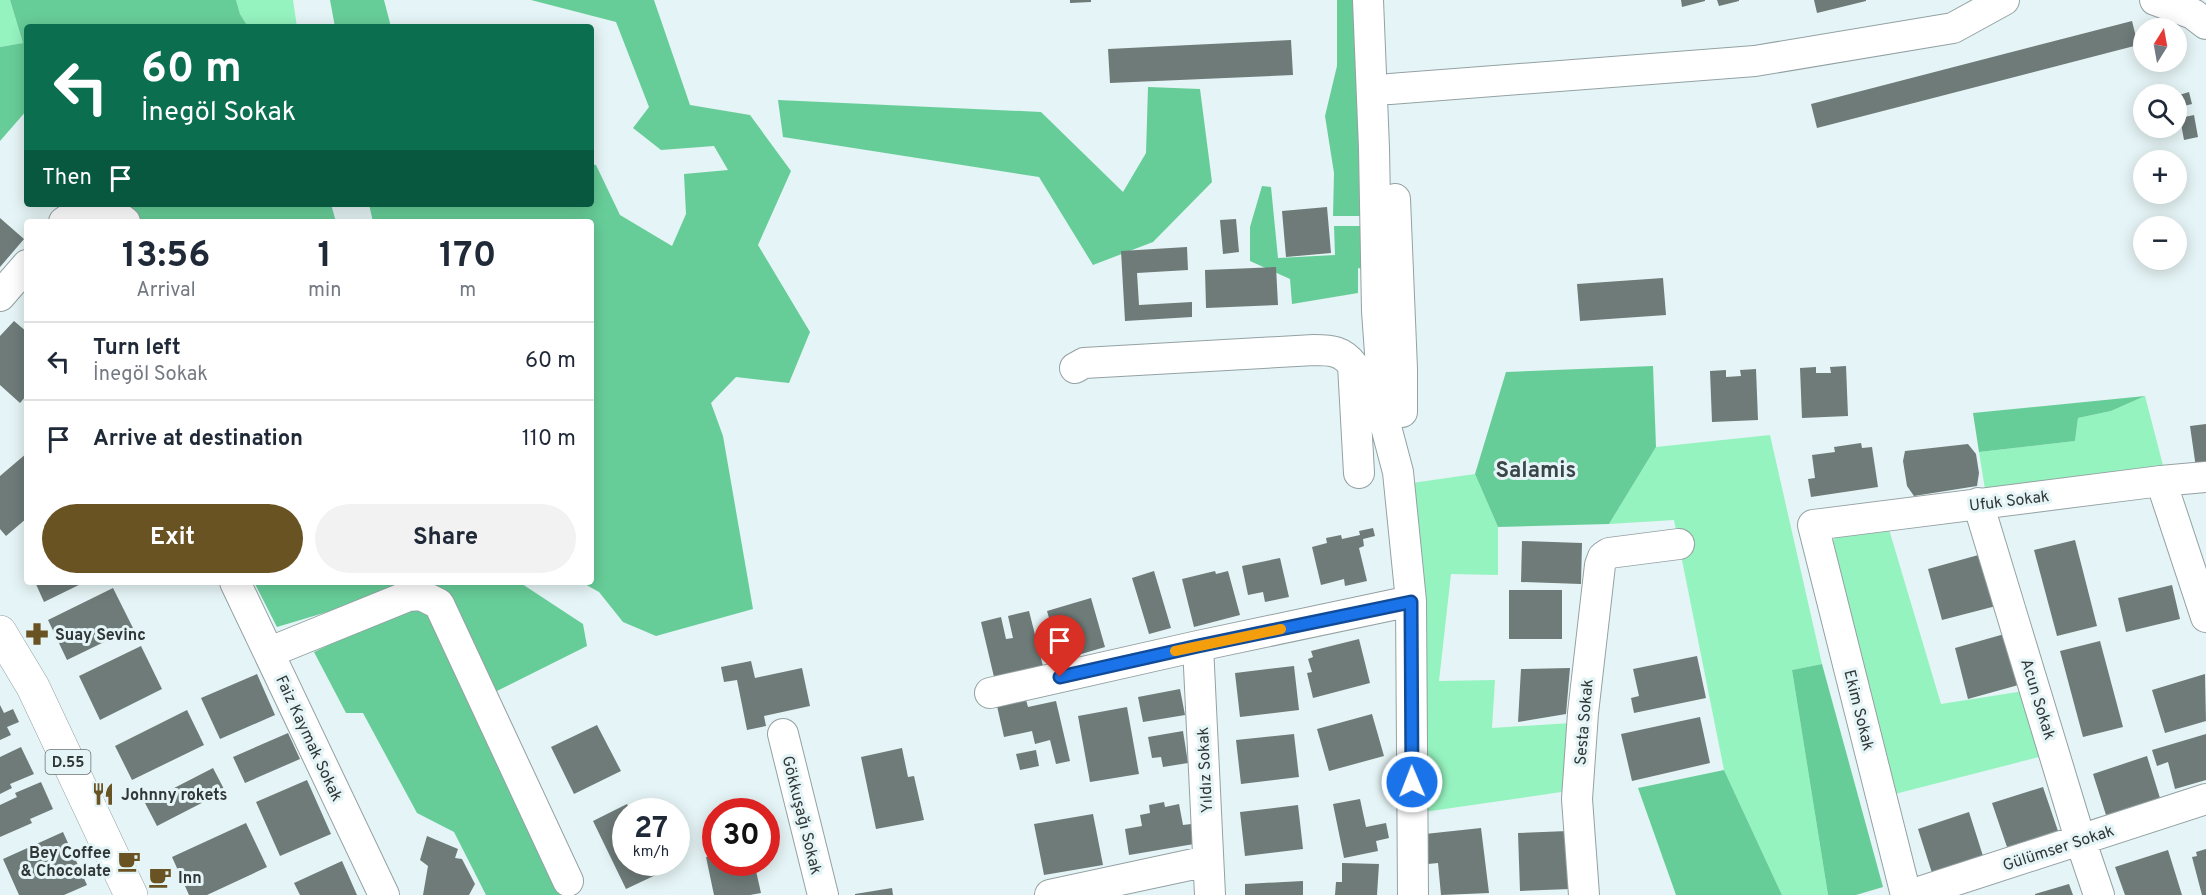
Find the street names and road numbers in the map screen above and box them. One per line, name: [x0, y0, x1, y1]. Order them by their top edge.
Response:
street label: Ufuk Sokak: [1968, 487, 2050, 517]
street label: Acun Sokak: [2015, 657, 2059, 743]
street label: Ekim Sokak: [1838, 668, 1878, 753]
street label: Faiz Kaymak Sokak: [270, 673, 346, 805]
street label: Sesta Sokak: [1571, 678, 1599, 766]
street label: Yıldız Sokak: [1194, 726, 1218, 813]
road number: D.55: [46, 750, 90, 774]
street label: Gökkuşağı Sokak: [777, 754, 826, 877]
street label: Gülümser Sokak: [2000, 821, 2117, 876]

